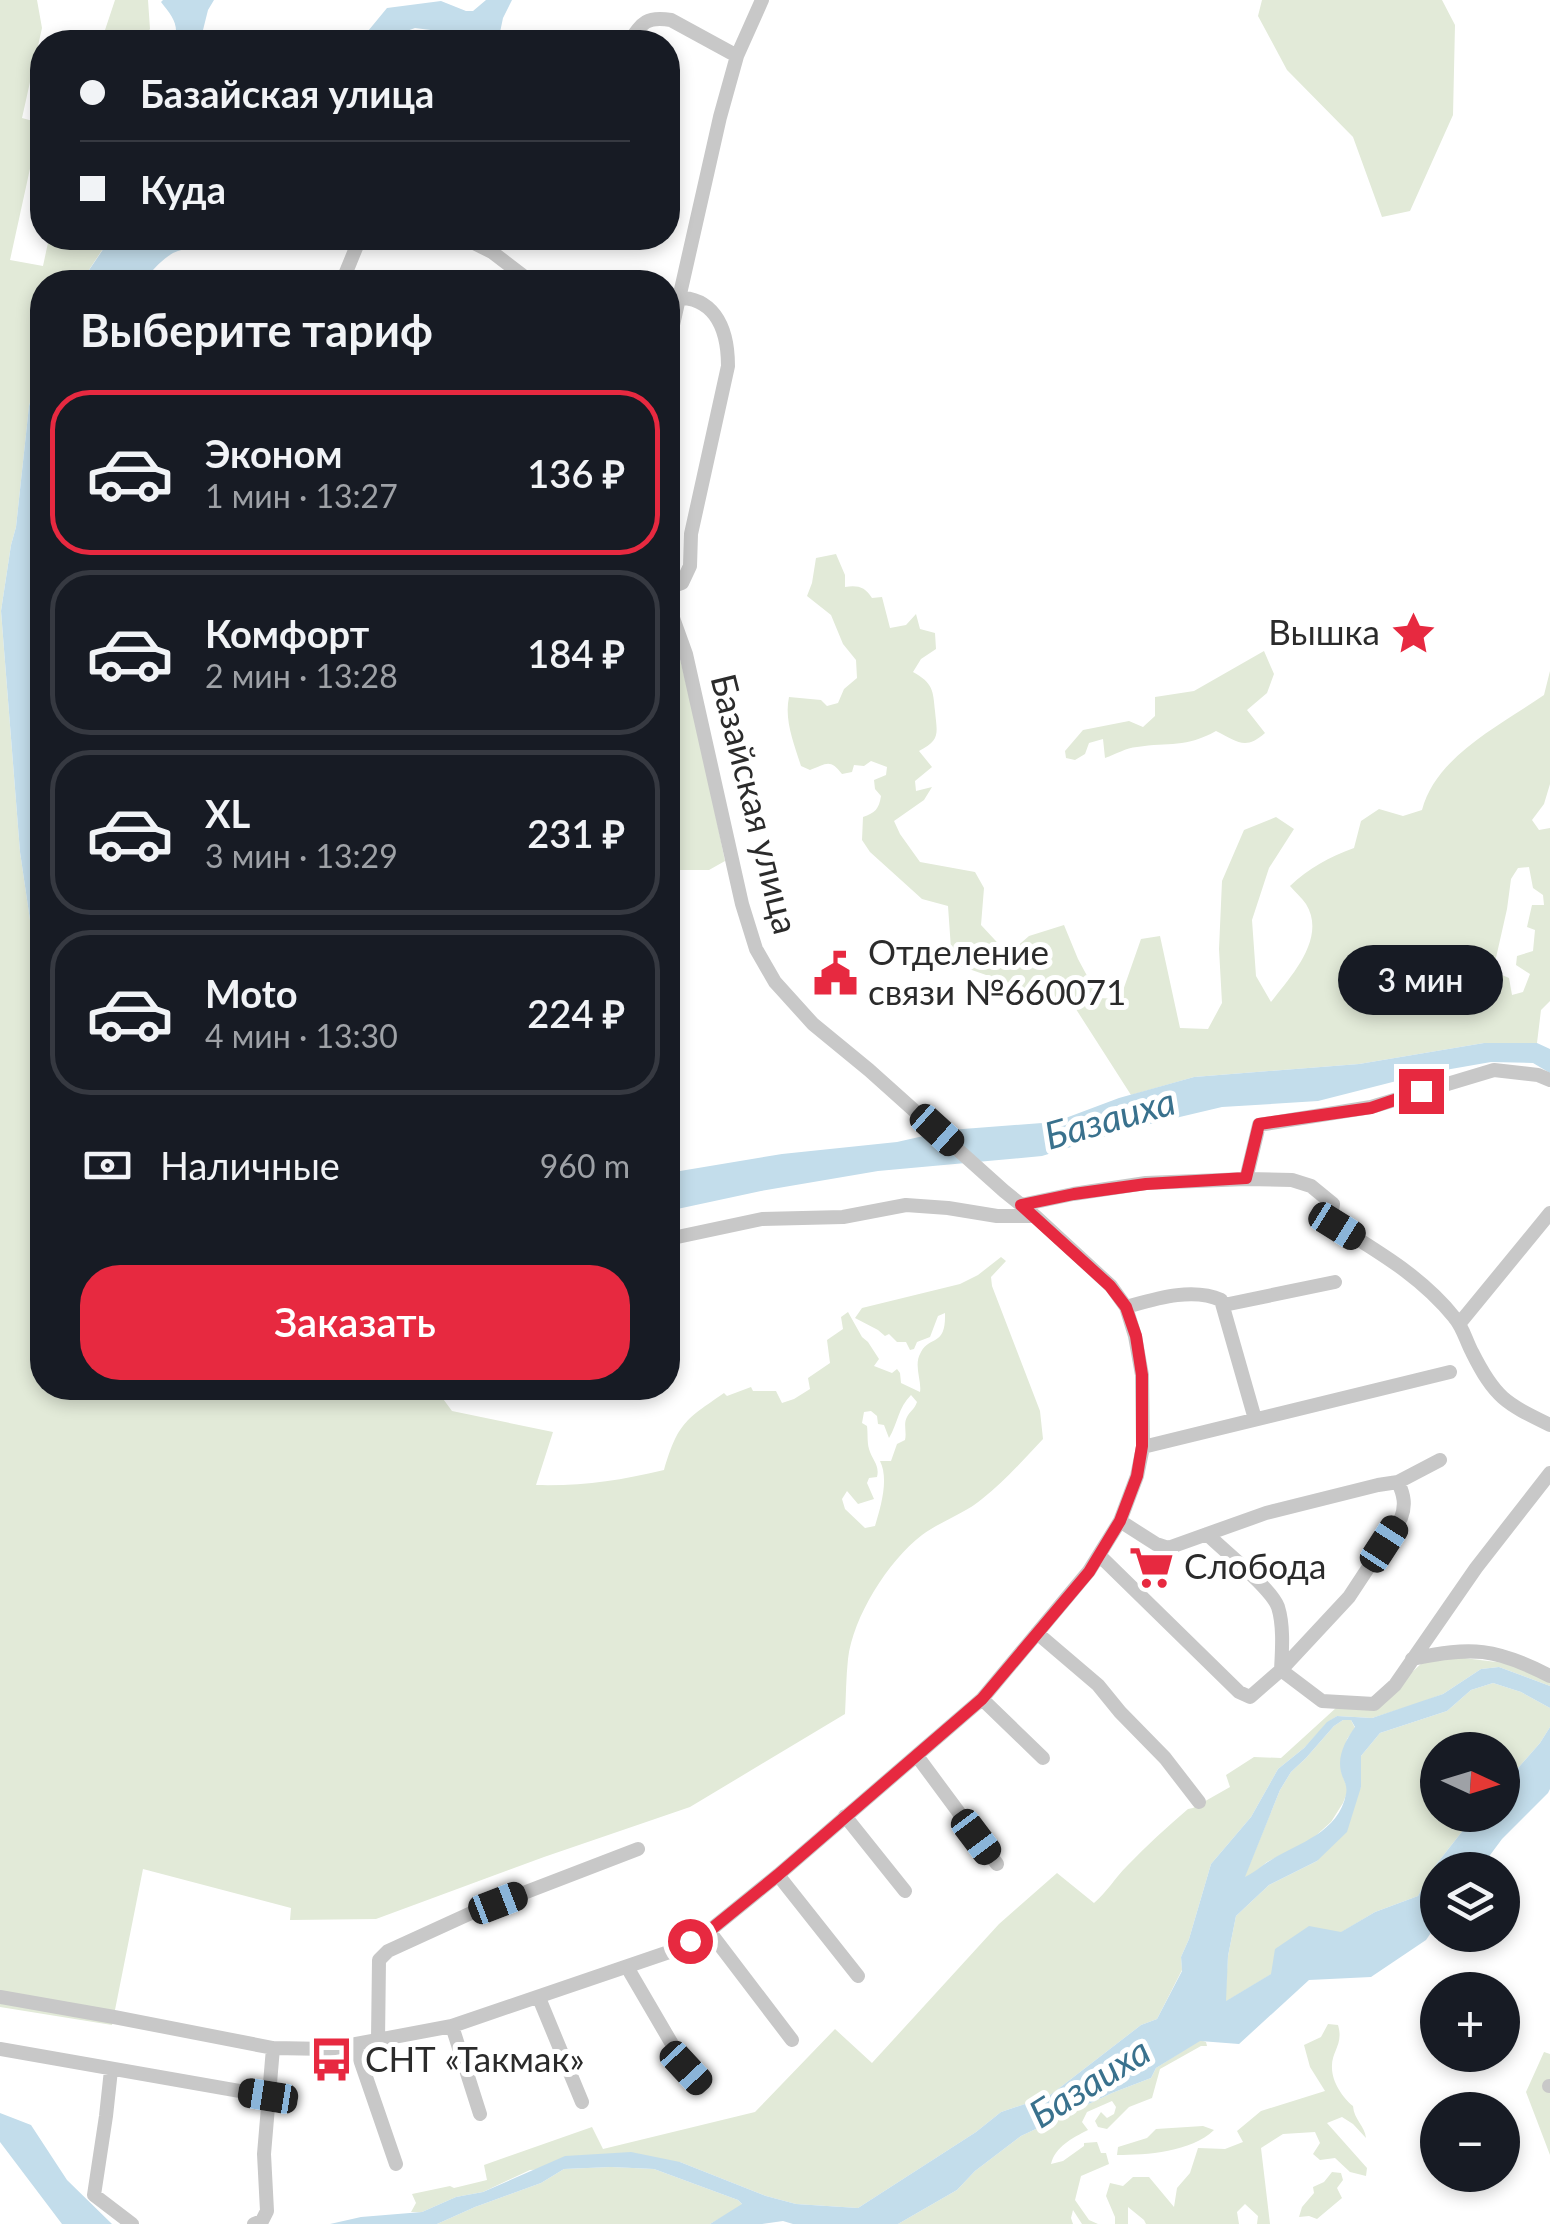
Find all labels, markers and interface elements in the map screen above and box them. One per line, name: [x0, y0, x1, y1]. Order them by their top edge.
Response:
text: Базайская улица: [140, 70, 434, 116]
text: Куда: [140, 166, 226, 212]
text: Выберите тариф: [80, 303, 433, 357]
icon: car: [85, 428, 175, 518]
text: Эконом: [205, 430, 343, 476]
text: 136 ₽: [527, 450, 625, 496]
text: 1 мин · 13:27: [205, 476, 398, 515]
icon: car: [85, 608, 175, 698]
place icon: Вышка: [1389, 609, 1437, 657]
text: Комфорт: [205, 610, 369, 656]
place label: Вышка: [1268, 610, 1380, 652]
text: 184 ₽: [527, 630, 625, 676]
text: 2 мин · 13:28: [205, 656, 398, 695]
street label: Базайская улица: [703, 669, 809, 938]
icon: car: [85, 788, 175, 878]
text: XL: [205, 790, 250, 836]
text: 231 ₽: [527, 810, 625, 856]
text: 3 мин · 13:29: [205, 836, 398, 875]
place label: Отделение связи №660071: [868, 930, 1126, 1012]
callout: 3 мин: [1338, 946, 1504, 1016]
public building icon: Отделение связи №660071: [811, 949, 859, 997]
text: 3 мин: [1378, 960, 1463, 999]
icon: car: [85, 968, 175, 1058]
text: Moto: [205, 970, 298, 1016]
text: 224 ₽: [527, 990, 625, 1036]
text: 4 мин · 13:30: [205, 1016, 398, 1055]
route end: [1399, 1069, 1444, 1114]
water label: Базаиха: [1039, 1077, 1180, 1158]
car: [905, 1099, 969, 1161]
icon: cash: [80, 1138, 135, 1193]
text: Наличные: [160, 1142, 340, 1188]
text: 960 m: [540, 1146, 630, 1185]
car: [1304, 1197, 1370, 1255]
button: Заказать: [80, 1265, 630, 1380]
car: [1355, 1511, 1413, 1577]
supermarket icon: Слобода: [1127, 1543, 1175, 1591]
place label: Слобода: [1184, 1544, 1326, 1586]
north arrow: [1420, 1732, 1520, 1832]
map controls: [1420, 1732, 1520, 2192]
car: [946, 1804, 1006, 1870]
button: layers: [1420, 1852, 1520, 1952]
car: [465, 1878, 531, 1928]
route start: [668, 1919, 713, 1964]
button: +: [1420, 1972, 1520, 2072]
water label: Базаиха: [1020, 2026, 1158, 2136]
bus stop icon: СНТ «Такмак»: [308, 2036, 356, 2084]
car: [655, 2036, 717, 2100]
place label: СНТ «Такмак»: [365, 2037, 585, 2079]
car: [236, 2076, 300, 2116]
button: −: [1420, 2092, 1520, 2192]

